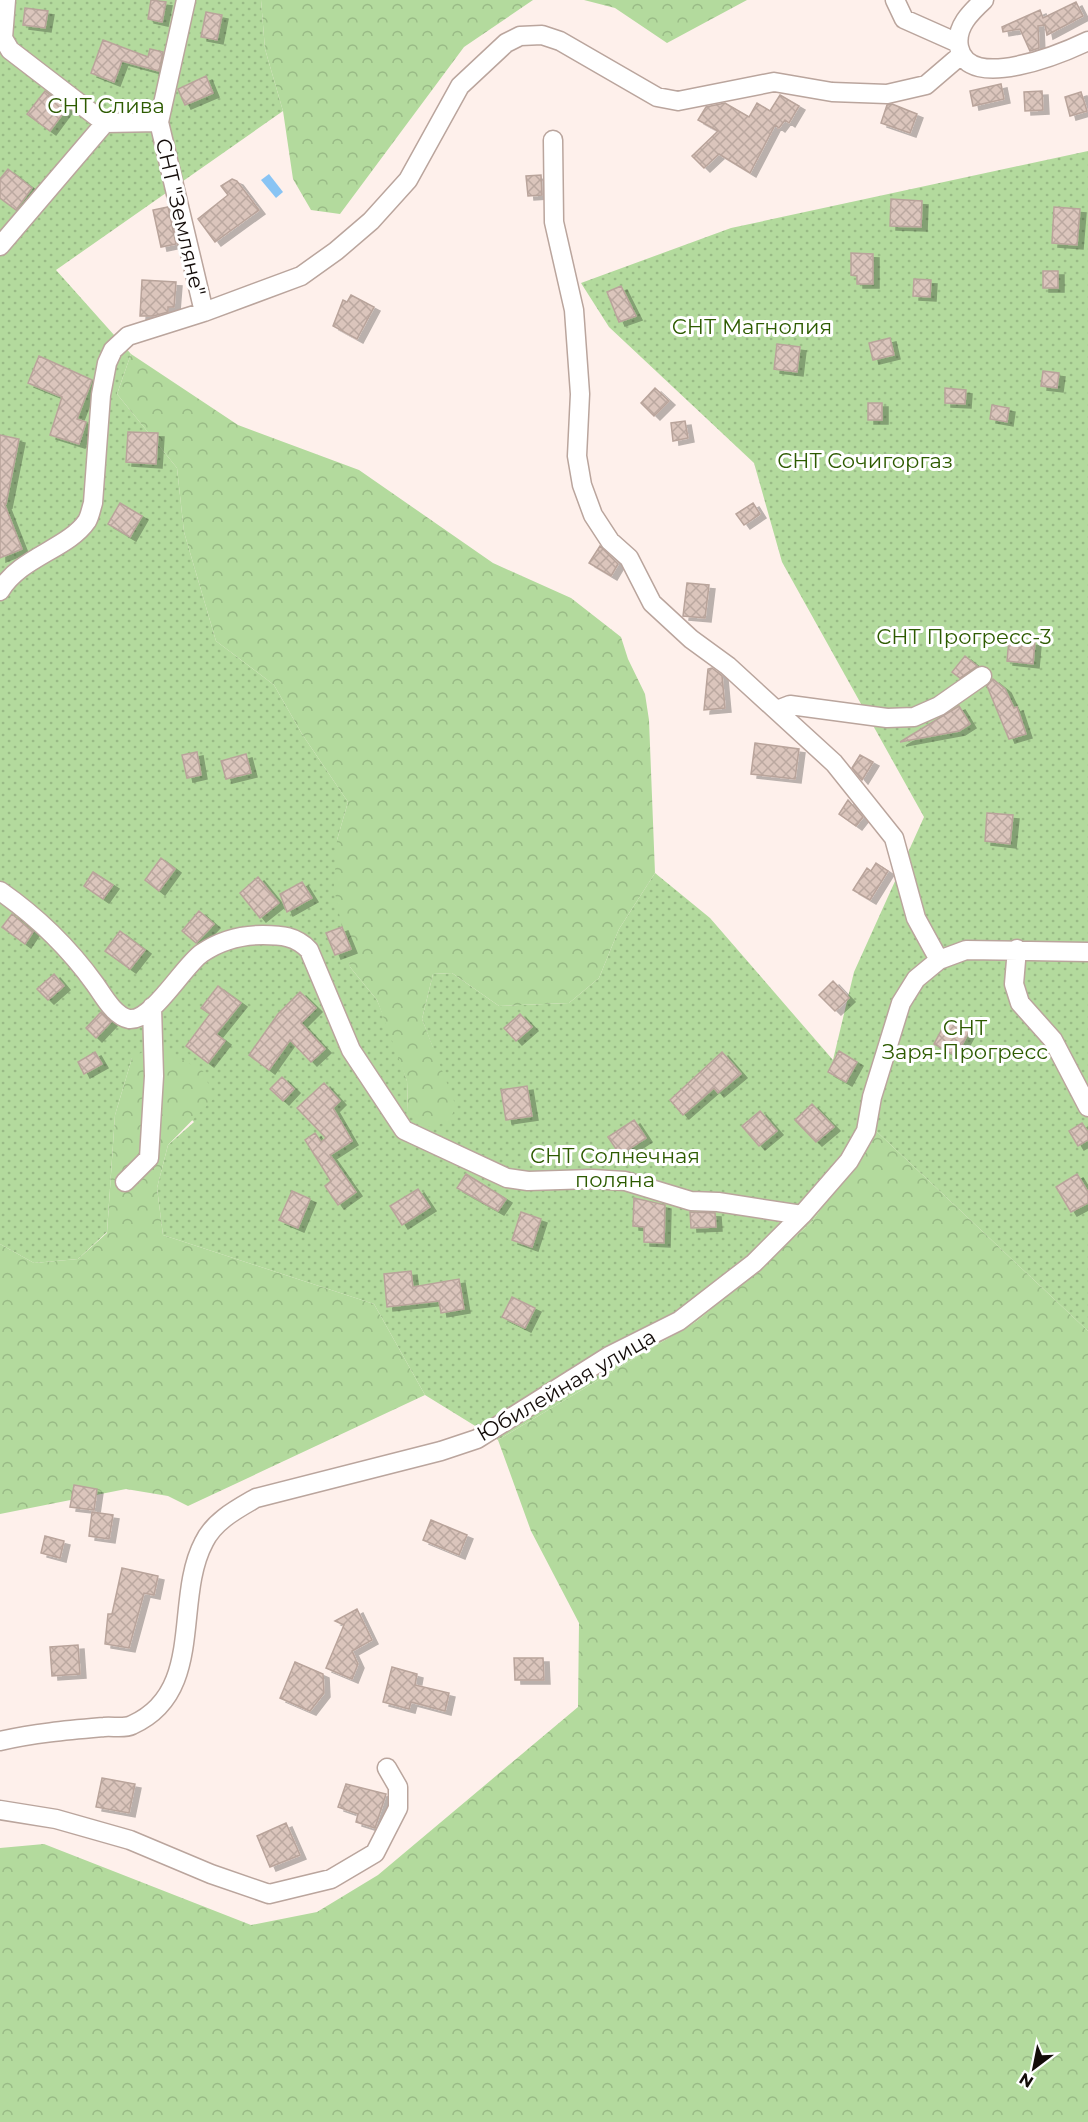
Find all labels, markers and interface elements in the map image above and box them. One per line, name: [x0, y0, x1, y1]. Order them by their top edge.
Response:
park label: СНТ Слива: [47, 93, 165, 118]
street label: СНТ "Земляне": [151, 136, 211, 298]
park label: СНТ Магнолия: [672, 314, 832, 339]
park label: СНТ Сочигоргаз: [777, 448, 953, 473]
park label: СНТ Прогресс-3: [876, 624, 1052, 649]
park label: СНТ Заря-Прогресс: [882, 1015, 1048, 1064]
park label: СНТ Солнечная поляна: [530, 1143, 700, 1192]
street label: Юбилейная улица: [472, 1324, 660, 1446]
north arrow: [1004, 2038, 1064, 2098]
text: N: [1016, 2069, 1037, 2092]

